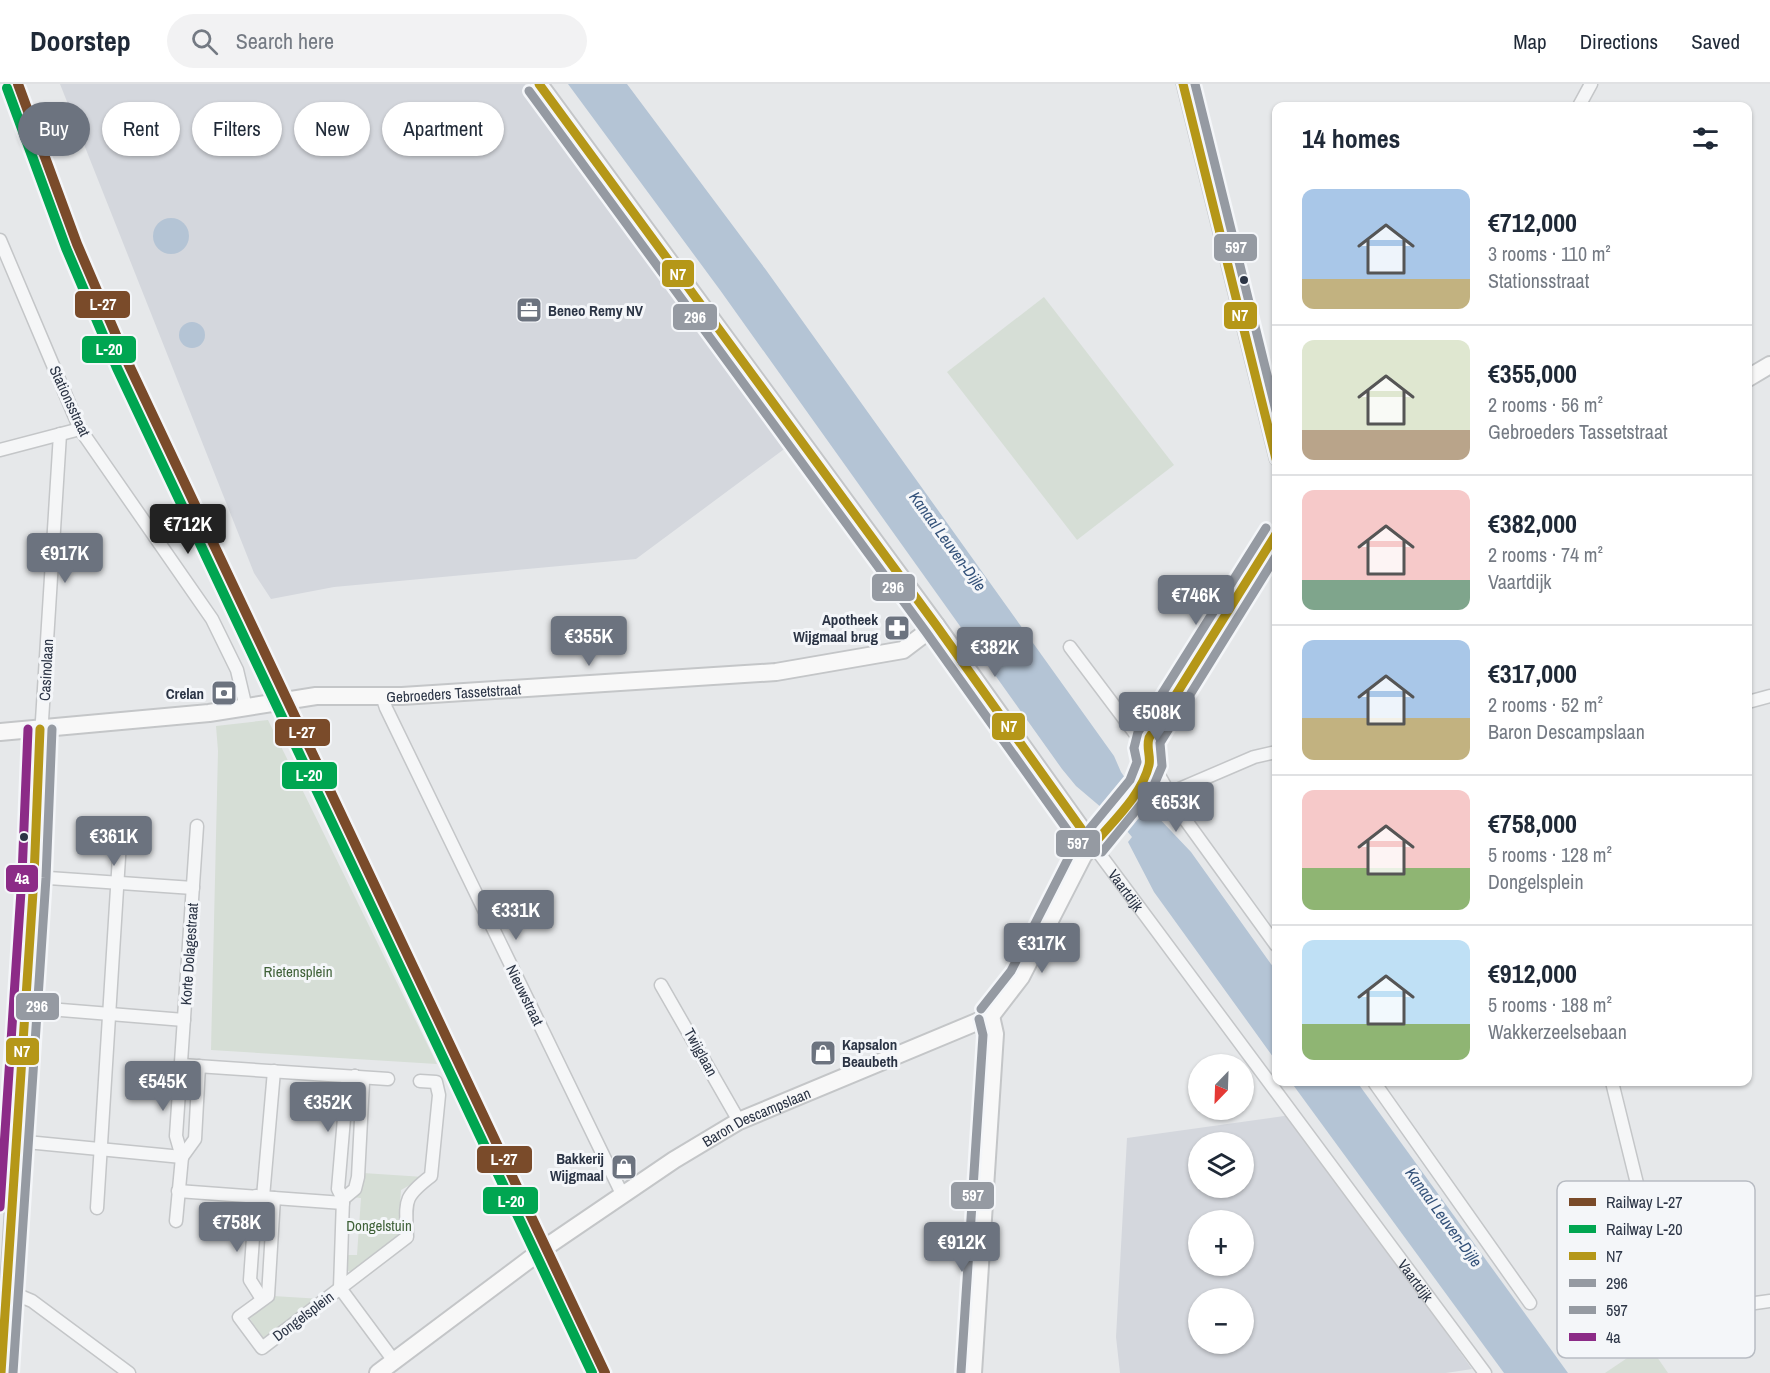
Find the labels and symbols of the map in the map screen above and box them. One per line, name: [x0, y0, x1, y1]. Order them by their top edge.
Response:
line badge: 597: [1213, 233, 1258, 262]
text: 597: [1225, 236, 1247, 258]
line badge: N7: [661, 259, 695, 288]
text: N7: [670, 263, 686, 285]
unlabelled marker: [1238, 274, 1250, 286]
line badge: L-27: [74, 290, 131, 319]
text: L-27: [90, 293, 116, 315]
office icon: Beneo Remy NV: [514, 295, 544, 325]
place label: Beneo Remy NV: [548, 300, 644, 321]
line badge: N7: [1223, 301, 1258, 330]
line badge: 296: [672, 303, 718, 331]
text: N7: [1232, 304, 1248, 326]
text: 296: [684, 306, 706, 328]
line badge: L-20: [81, 335, 137, 364]
text: L-20: [96, 338, 122, 360]
street label: Stationsstraat: [44, 362, 96, 440]
water label: Kanaal Leuven-Dijle: [904, 487, 992, 595]
pin: €712K: [146, 504, 230, 555]
pin: €917K: [23, 533, 107, 584]
line badge: 296: [871, 573, 916, 602]
pin: €746K: [1154, 575, 1238, 626]
text: 296: [882, 576, 904, 598]
place label: Apotheek Wijgmaal brug: [793, 609, 878, 647]
pharmacy icon: Apotheek Wijgmaal brug: [882, 613, 912, 643]
pin: €355K: [547, 616, 631, 667]
pin: €382K: [953, 627, 1037, 678]
street label: Casinolaan: [34, 638, 58, 702]
bank icon: Crelan: [209, 678, 239, 708]
street label: Gebroeders Tassetstraat: [386, 678, 522, 707]
place label: Crelan: [166, 683, 204, 704]
pin: €508K: [1115, 692, 1199, 743]
line badge: N7: [991, 712, 1026, 741]
text: N7: [1001, 715, 1017, 737]
line badge: L-27: [274, 718, 331, 747]
text: L-27: [289, 721, 315, 743]
line badge: L-20: [281, 761, 338, 790]
text: L-20: [296, 764, 322, 786]
pin: €653K: [1134, 782, 1218, 833]
pin: €361K: [72, 816, 156, 867]
line badge: 597: [1055, 829, 1101, 858]
unlabelled marker: [18, 831, 30, 843]
text: 597: [1067, 832, 1089, 854]
line badge: 4a: [5, 864, 39, 893]
street label: Vaartdijk: [1104, 865, 1150, 916]
text: 4a: [15, 867, 30, 889]
pin: €331K: [474, 890, 558, 941]
street label: Korte Dolagestraat: [175, 902, 203, 1006]
pin: €317K: [1000, 923, 1084, 974]
park label: Rietensplein: [263, 961, 333, 982]
street label: Nieuwstraat: [501, 961, 549, 1030]
line badge: 296: [15, 992, 60, 1021]
text: 296: [26, 995, 48, 1017]
street label: Twijglaan: [679, 1024, 723, 1080]
place label: Kapsalon Beaubeth: [842, 1034, 898, 1072]
line badge: N7: [5, 1037, 40, 1066]
shop icon: Kapsalon Beaubeth: [808, 1038, 838, 1068]
text: N7: [14, 1040, 30, 1062]
north arrow: [1188, 1054, 1254, 1120]
pin: €545K: [121, 1061, 205, 1112]
pin: €352K: [286, 1082, 370, 1133]
street label: Baron Descampslaan: [698, 1082, 813, 1151]
line badge: L-27: [476, 1145, 533, 1174]
text: L-27: [491, 1148, 517, 1170]
place label: Bakkerij Wijgmaal: [550, 1148, 604, 1186]
shop icon: Bakkerij Wijgmaal: [609, 1152, 639, 1182]
water label: Kanaal Leuven-Dijle: [1400, 1163, 1488, 1271]
line badge: 597: [950, 1181, 995, 1210]
legend: [1557, 1181, 1755, 1358]
text: 597: [962, 1184, 984, 1206]
line badge: L-20: [482, 1186, 539, 1215]
text: L-20: [498, 1190, 524, 1212]
text: Railway L-27: [1606, 1191, 1683, 1213]
pin: €758K: [195, 1202, 279, 1253]
park label: Dongelstuin: [346, 1215, 412, 1236]
text: Railway L-20: [1606, 1218, 1683, 1240]
pin: €912K: [920, 1222, 1004, 1273]
text: N7: [1606, 1245, 1623, 1267]
street label: Vaartdijk: [1393, 1255, 1439, 1306]
text: 296: [1606, 1272, 1628, 1294]
street label: Dongelsplein: [268, 1286, 338, 1346]
text: 597: [1606, 1299, 1628, 1321]
text: 4a: [1606, 1326, 1621, 1348]

